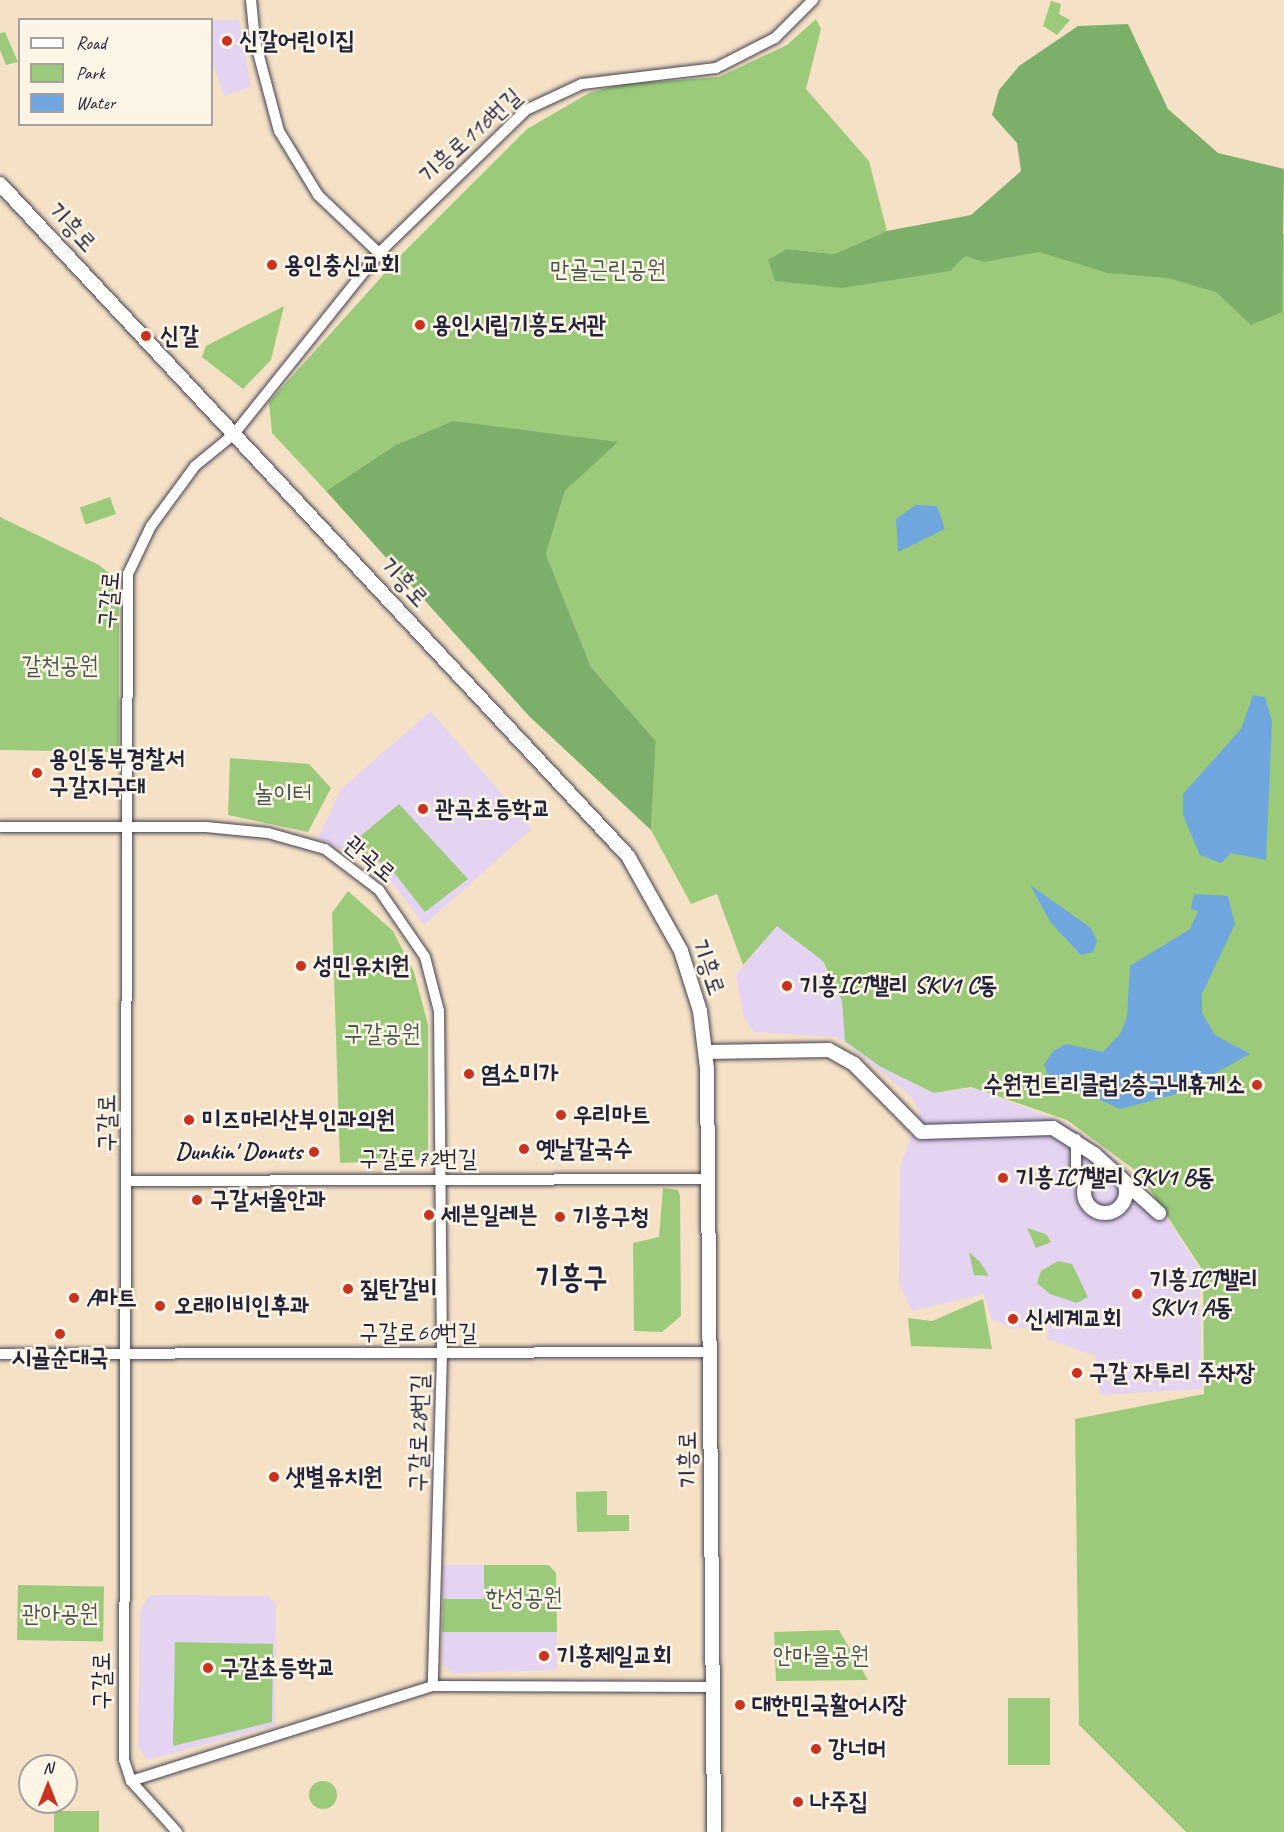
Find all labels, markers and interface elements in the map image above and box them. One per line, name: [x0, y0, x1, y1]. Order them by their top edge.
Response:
legend: [18, 18, 213, 126]
place label: 신갈어린이집: [239, 27, 355, 55]
text: Road: [76, 32, 106, 54]
marker: 신갈어린이집: [220, 34, 234, 48]
text: Park: [76, 62, 105, 84]
street label: 기흥로116번길: [412, 82, 528, 190]
text: Water: [76, 92, 115, 114]
street label: 기흥로: [42, 196, 102, 258]
place label: 용인충신교회: [284, 251, 400, 279]
park label: 만골근린공원: [550, 256, 666, 284]
marker: 용인충신교회: [265, 258, 279, 272]
place label: 용인시립기흥도서관: [432, 311, 606, 339]
marker: 용인시립기흥도서관: [413, 318, 427, 332]
place label: 신갈: [160, 322, 199, 350]
marker: 신갈: [137, 327, 155, 345]
street label: 기흥로: [374, 551, 434, 613]
street label: 구갈로: [92, 570, 126, 630]
park label: 갈천공원: [21, 652, 99, 680]
place label: 용인동부경찰서 구갈지구대: [49, 745, 184, 801]
marker: 용인동부경찰서 구갈지구대: [30, 766, 44, 780]
park label: 놀이터: [254, 780, 312, 808]
place label: 관곡초등학교: [435, 795, 551, 823]
marker: 관곡초등학교: [416, 802, 430, 816]
street label: 관곡로: [339, 829, 401, 889]
street label: 기흥로: [685, 935, 731, 999]
place label: 성민유치원: [313, 952, 410, 980]
marker: 성민유치원: [294, 959, 308, 973]
place label: 기흥ICT밸리 SKV1 C동: [799, 972, 997, 1000]
marker: 기흥ICT밸리 SKV1 C동: [780, 979, 794, 993]
park label: 구갈공원: [343, 1020, 421, 1048]
place label: 염소미가: [481, 1060, 558, 1088]
marker: 염소미가: [462, 1067, 476, 1081]
place label: 수원컨트리클럽2층구내휴게소: [983, 1071, 1245, 1099]
marker: 수원컨트리클럽2층구내휴게소: [1250, 1078, 1264, 1092]
street label: 구갈로: [93, 1094, 121, 1152]
place label: 우리마트: [573, 1101, 650, 1129]
place label: 미즈마리산부인과의원: [202, 1106, 395, 1134]
marker: 우리마트: [554, 1108, 568, 1122]
marker: 미즈마리산부인과의원: [180, 1111, 198, 1129]
place label: 옛날칼국수: [536, 1135, 633, 1163]
place label: Dunkin' Donuts: [175, 1138, 302, 1166]
marker: 옛날칼국수: [517, 1142, 531, 1156]
marker: Dunkin' Donuts: [307, 1145, 321, 1159]
street label: 구갈로72번길: [359, 1145, 477, 1173]
place label: 기흥ICT밸리 SKV1 B동: [1015, 1164, 1214, 1192]
marker: 기흥ICT밸리 SKV1 B동: [996, 1171, 1010, 1185]
place label: 구갈서울안과: [210, 1186, 326, 1214]
marker: 구갈서울안과: [188, 1191, 206, 1209]
place label: 세븐일레븐: [441, 1201, 538, 1229]
place label: 기흥구청: [572, 1203, 649, 1231]
marker: 세븐일레븐: [422, 1208, 436, 1222]
marker: 기흥구청: [553, 1210, 567, 1224]
district label: 기흥구: [535, 1259, 607, 1295]
place label: 기흥ICT밸리 SKV1 A동: [1149, 1266, 1258, 1322]
place label: 짚탄갈비: [360, 1275, 437, 1303]
marker: 짚탄갈비: [341, 1282, 355, 1296]
place label: A마트: [86, 1284, 137, 1312]
marker: 기흥ICT밸리 SKV1 A동: [1130, 1287, 1144, 1301]
marker: A마트: [67, 1291, 81, 1305]
place label: 오래이비인후과: [174, 1292, 309, 1320]
marker: 오래이비인후과: [151, 1297, 169, 1315]
place label: 신세계교회: [1025, 1305, 1122, 1333]
marker: 신세계교회: [1006, 1312, 1020, 1326]
street label: 구갈로60번길: [359, 1319, 477, 1347]
marker: 시골순대국: [53, 1327, 67, 1341]
place label: 시골순대국: [12, 1344, 108, 1372]
place label: 구갈 자투리 주차장: [1089, 1359, 1255, 1387]
marker: 구갈 자투리 주차장: [1070, 1366, 1084, 1380]
street label: 구갈로28번길: [404, 1374, 434, 1492]
street label: 기흥로: [673, 1431, 703, 1489]
place label: 샛별유치원: [286, 1463, 383, 1491]
marker: 샛별유치원: [267, 1470, 281, 1484]
park label: 한성공원: [485, 1584, 563, 1612]
park label: 관아공원: [21, 1600, 99, 1628]
place label: 기흥제일교회: [556, 1642, 672, 1670]
park label: 안마을공원: [773, 1642, 869, 1670]
marker: 기흥제일교회: [537, 1649, 551, 1663]
street label: 구갈로: [88, 1652, 116, 1710]
place label: 구갈초등학교: [220, 1654, 336, 1682]
marker: 구갈초등학교: [201, 1661, 215, 1675]
place label: 대한민국활어시장: [752, 1691, 906, 1719]
marker: 대한민국활어시장: [733, 1698, 747, 1712]
place label: 강너머: [828, 1735, 886, 1763]
marker: 강너머: [809, 1742, 823, 1756]
north arrow: [18, 1754, 78, 1814]
text: N: [43, 1758, 53, 1778]
place label: 나주집: [810, 1788, 868, 1816]
marker: 나주집: [791, 1795, 805, 1809]

